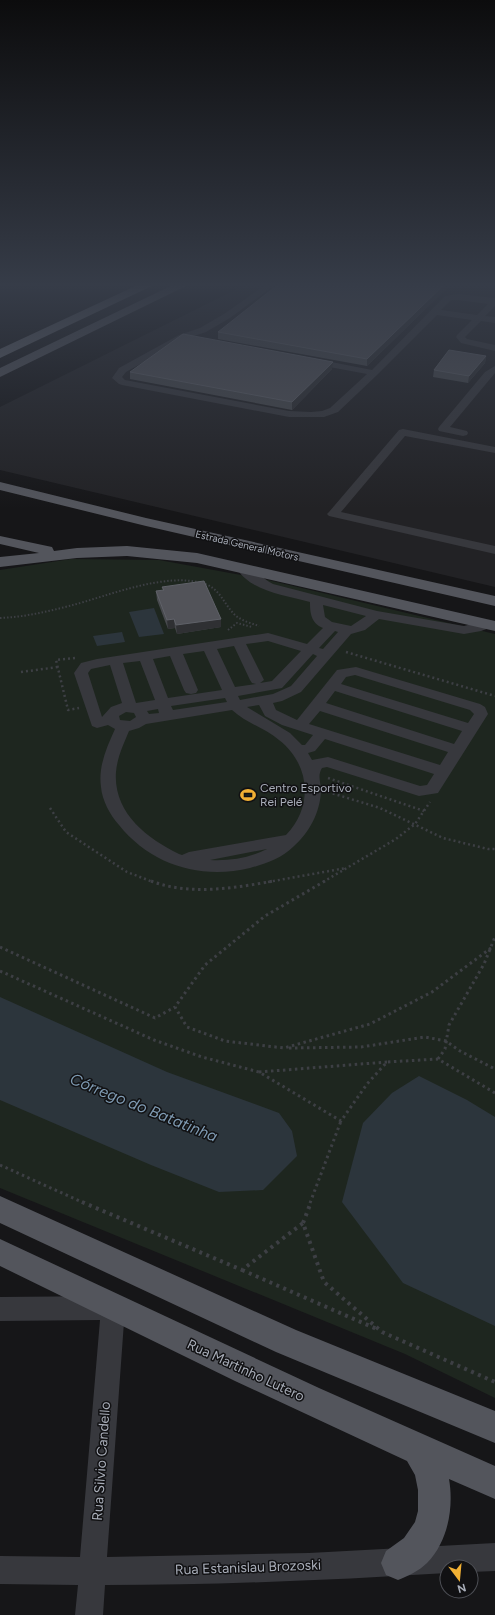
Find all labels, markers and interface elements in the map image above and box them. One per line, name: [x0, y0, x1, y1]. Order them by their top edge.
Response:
street label: Estrada General Motors: [194, 527, 300, 564]
place label: Centro Esportivo Rei Pelé: [260, 781, 352, 809]
sports icon: Centro Esportivo Rei Pelé: [239, 786, 257, 804]
water label: Córrego do Batatinha: [67, 1069, 220, 1146]
street label: Rua Martinho Lutero: [184, 1336, 307, 1405]
street label: Rua Silvio Candello: [89, 1401, 114, 1521]
street label: Rua Estanislau Brozoski: [175, 1556, 321, 1579]
north arrow: [439, 1559, 479, 1599]
text: N: [456, 1581, 468, 1596]

